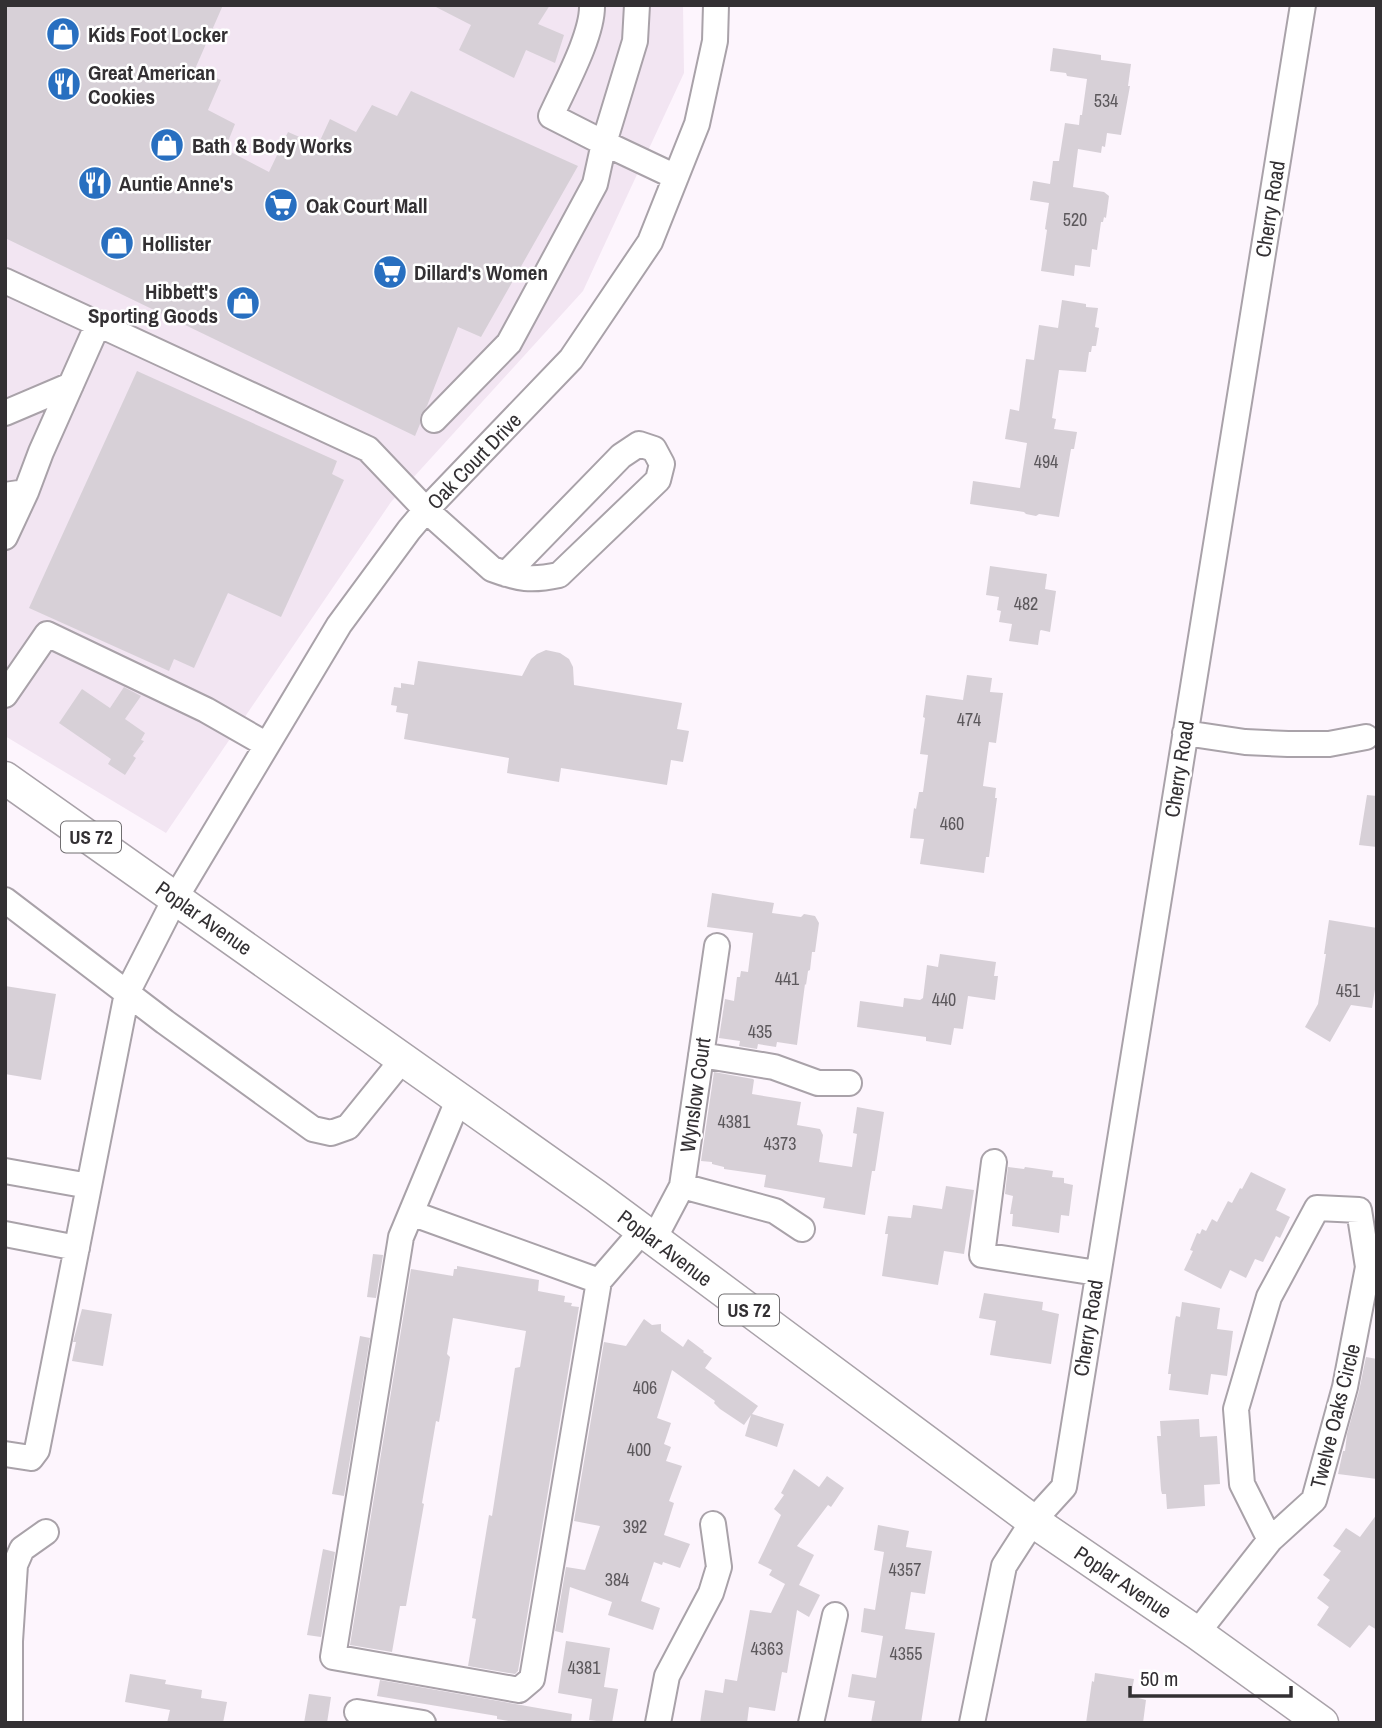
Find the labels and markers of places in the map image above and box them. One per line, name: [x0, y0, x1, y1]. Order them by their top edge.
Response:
shop icon: Kids Foot Locker: [44, 15, 82, 53]
place label: Kids Foot Locker: [88, 20, 228, 49]
place label: Great American Cookies: [88, 58, 216, 111]
restaurant icon: Great American Cookies: [45, 65, 83, 103]
shop icon: Bath & Body Works: [148, 126, 186, 164]
place label: Bath & Body Works: [192, 131, 352, 160]
restaurant icon: Auntie Anne's: [76, 164, 114, 202]
place label: Auntie Anne's: [119, 169, 233, 198]
supermarket icon: Oak Court Mall: [262, 186, 300, 224]
place label: Oak Court Mall: [306, 191, 428, 220]
shop icon: Hollister: [98, 224, 136, 262]
place label: Hollister: [142, 229, 211, 258]
supermarket icon: Dillard's Women: [371, 253, 409, 291]
place label: Dillard's Women: [414, 258, 548, 287]
place label: Hibbett's Sporting Goods: [88, 277, 218, 330]
shop icon: Hibbett's Sporting Goods: [224, 284, 262, 322]

